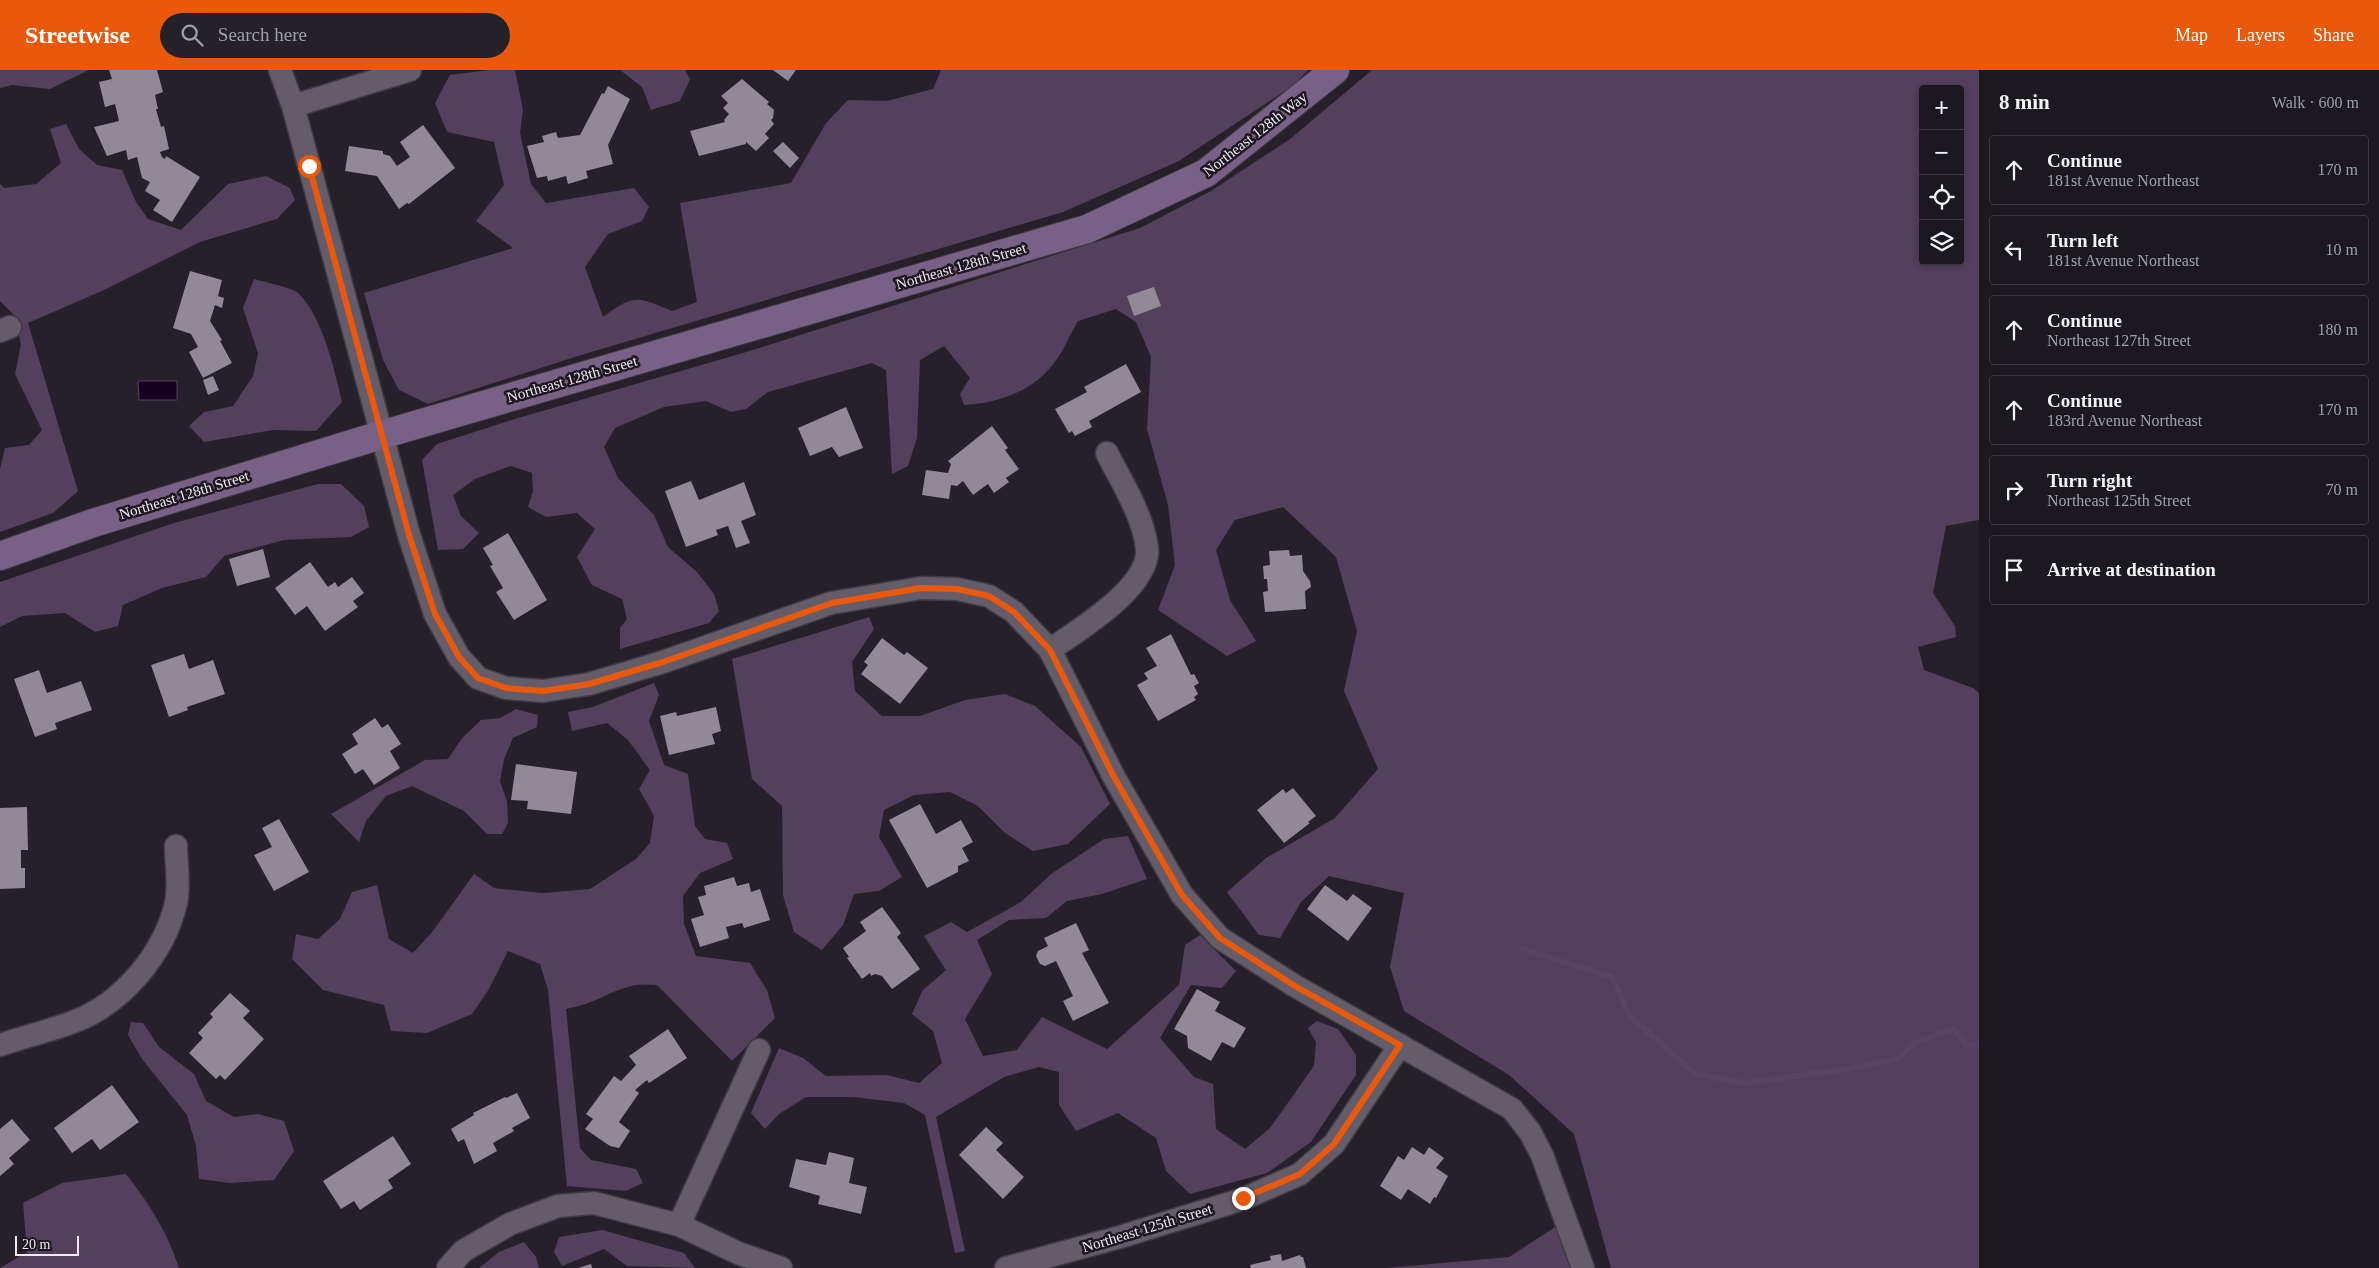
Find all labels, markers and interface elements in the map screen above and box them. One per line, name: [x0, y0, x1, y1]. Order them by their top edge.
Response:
search box: [160, 13, 510, 58]
icon: search: [178, 21, 206, 49]
text: Streetwise: [25, 22, 130, 48]
text: Search here: [218, 24, 307, 45]
text: Map: [2175, 25, 2208, 45]
text: Layers: [2236, 25, 2285, 45]
text: Share: [2313, 25, 2354, 45]
map controls: [1919, 85, 1964, 265]
button: +: [1919, 85, 1964, 130]
street label: Northeast 128th Way: [1200, 88, 1310, 179]
text: 8 min: [1999, 90, 2050, 114]
text: Walk · 600 m: [2272, 94, 2359, 111]
button: −: [1919, 130, 1964, 175]
text: Continue: [2047, 150, 2122, 171]
route start: [298, 155, 321, 178]
icon: ahead: [2000, 156, 2028, 184]
text: 170 m: [2318, 161, 2358, 178]
text: 181st Avenue Northeast: [2047, 172, 2200, 189]
button: locate: [1919, 175, 1964, 220]
button: layers: [1919, 220, 1964, 265]
text: Turn left: [2047, 230, 2119, 251]
icon: left: [2000, 236, 2028, 264]
street label: Northeast 128th Street: [894, 239, 1029, 292]
text: 10 m: [2326, 241, 2358, 258]
text: 181st Avenue Northeast: [2047, 252, 2200, 269]
text: Continue: [2047, 310, 2122, 331]
icon: ahead: [2000, 316, 2028, 344]
text: 180 m: [2318, 321, 2358, 338]
text: Northeast 127th Street: [2047, 332, 2191, 349]
street label: Northeast 128th Street: [505, 352, 640, 405]
text: Continue: [2047, 390, 2122, 411]
icon: ahead: [2000, 396, 2028, 424]
text: 170 m: [2318, 401, 2358, 418]
text: 183rd Avenue Northeast: [2047, 412, 2202, 429]
street label: Northeast 128th Street: [117, 467, 252, 522]
text: Turn right: [2047, 470, 2132, 491]
icon: right: [2000, 476, 2028, 504]
text: 70 m: [2326, 481, 2358, 498]
text: Northeast 125th Street: [2047, 492, 2191, 509]
icon: arrive: [2000, 556, 2028, 584]
text: Arrive at destination: [2047, 559, 2216, 580]
route end: [1232, 1187, 1255, 1210]
street label: Northeast 125th Street: [1080, 1200, 1215, 1255]
scale bar: [15, 1233, 79, 1256]
text: 20 m: [22, 1237, 50, 1252]

